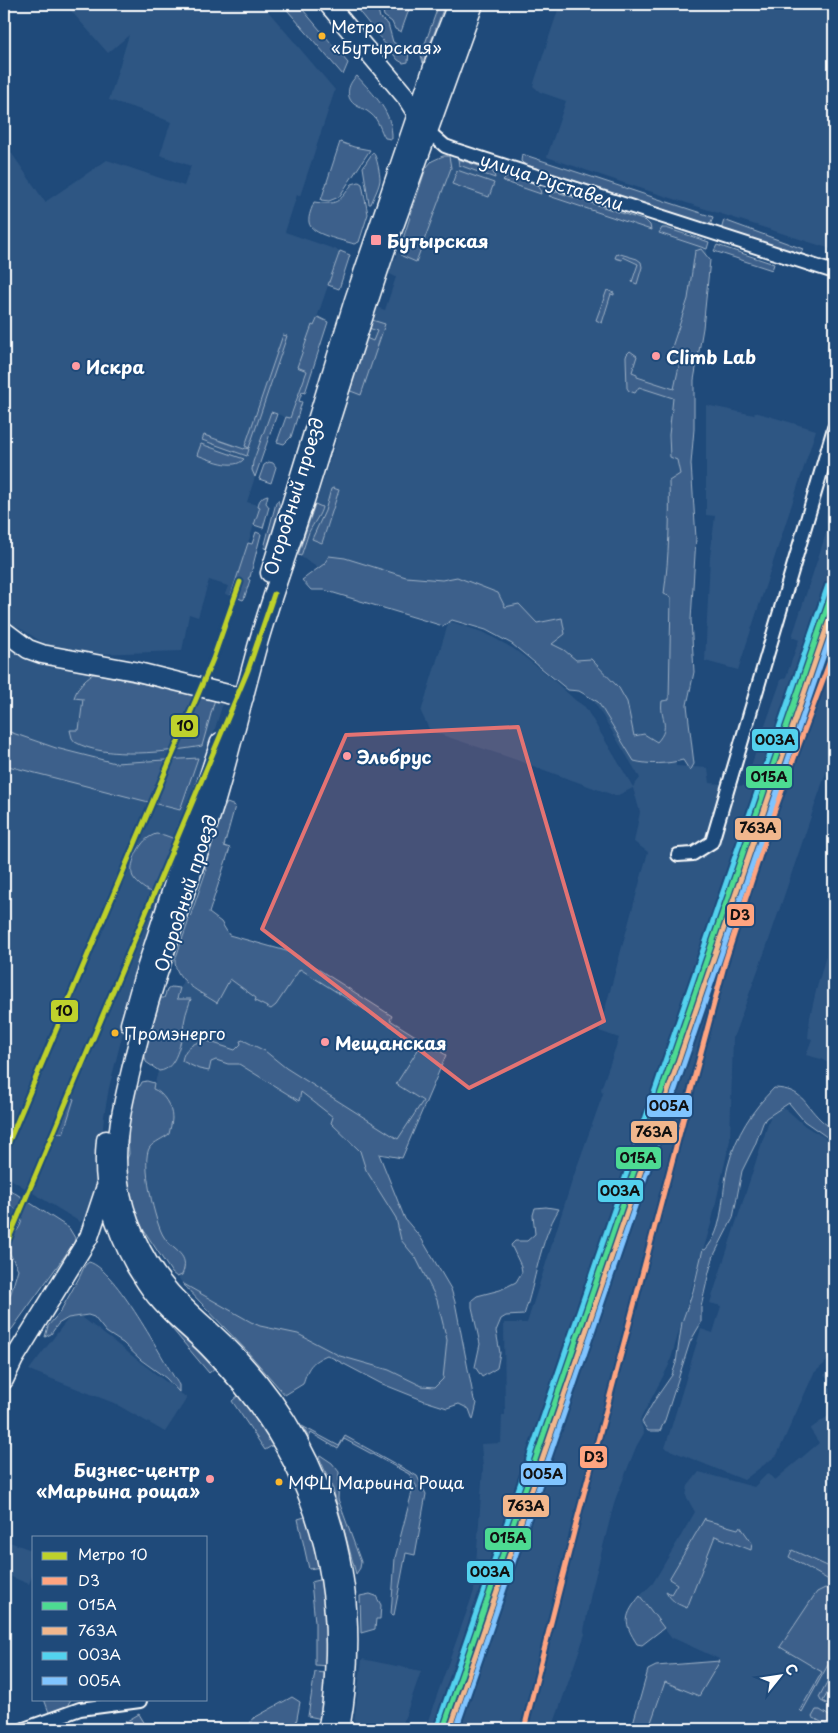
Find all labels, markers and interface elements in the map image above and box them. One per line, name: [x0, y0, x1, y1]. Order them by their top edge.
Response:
place label: Метро «Бутырская»: [331, 13, 442, 60]
marker: Метро «Бутырская»: [317, 31, 327, 41]
street label: улица Руставели: [477, 145, 627, 217]
place label: Бутырская: [387, 227, 489, 254]
marker: Бутырская: [369, 233, 383, 247]
place label: Climb Lab: [666, 343, 756, 370]
marker: Climb Lab: [650, 350, 662, 362]
place label: Искра: [86, 353, 145, 380]
marker: Искра: [70, 360, 82, 372]
street label: Огородный проезд: [256, 414, 330, 578]
line badge: 10: [170, 714, 199, 738]
text: 10: [176, 715, 194, 736]
line badge: 003А: [751, 728, 799, 752]
text: 003А: [755, 729, 795, 750]
place label: Эльбрус: [357, 743, 432, 770]
marker: Эльбрус: [341, 750, 353, 762]
line badge: 015А: [745, 765, 793, 789]
text: 015А: [750, 766, 788, 787]
street label: Огородный проезд: [147, 811, 223, 975]
line badge: 763А: [734, 817, 782, 841]
text: 763А: [739, 817, 777, 838]
line badge: D3: [726, 903, 755, 927]
text: D3: [730, 904, 750, 925]
line badge: 10: [50, 999, 79, 1023]
text: 10: [55, 1000, 73, 1021]
place label: Промэнерго: [124, 1020, 226, 1046]
marker: Промэнерго: [110, 1028, 120, 1038]
place label: Мещанская: [335, 1029, 447, 1056]
marker: Мещанская: [319, 1036, 331, 1048]
line badge: 005А: [646, 1094, 693, 1118]
text: 005А: [649, 1095, 689, 1116]
line badge: 763А: [630, 1120, 678, 1144]
text: 763А: [635, 1121, 673, 1142]
line badge: 015А: [615, 1146, 662, 1170]
text: 015А: [619, 1147, 657, 1168]
line badge: 003А: [597, 1179, 644, 1203]
text: 003А: [600, 1180, 640, 1201]
line badge: D3: [579, 1445, 608, 1469]
text: D3: [584, 1446, 604, 1467]
place label: Бизнес-центр «Марьина роща»: [36, 1456, 200, 1504]
line badge: 005А: [520, 1462, 567, 1486]
text: 005А: [523, 1463, 563, 1484]
place label: МФЦ Марьина Роща: [288, 1469, 465, 1495]
marker: Бизнес-центр «Марьина роща»: [204, 1473, 216, 1485]
marker: МФЦ Марьина Роща: [274, 1477, 284, 1487]
line badge: 763А: [502, 1494, 550, 1518]
text: 763А: [507, 1495, 545, 1516]
line badge: 015А: [484, 1527, 532, 1551]
text: 015А: [489, 1527, 527, 1548]
legend: [32, 1536, 208, 1700]
text: Метро 10: [78, 1542, 148, 1565]
line badge: 003А: [466, 1560, 514, 1584]
text: 003А: [470, 1561, 510, 1582]
text: D3: [78, 1568, 100, 1591]
text: 015А: [78, 1592, 117, 1615]
text: 763А: [78, 1618, 117, 1641]
text: 003А: [78, 1642, 121, 1665]
north arrow: [756, 1650, 806, 1700]
text: С: [780, 1659, 803, 1679]
text: 005А: [78, 1668, 121, 1691]

